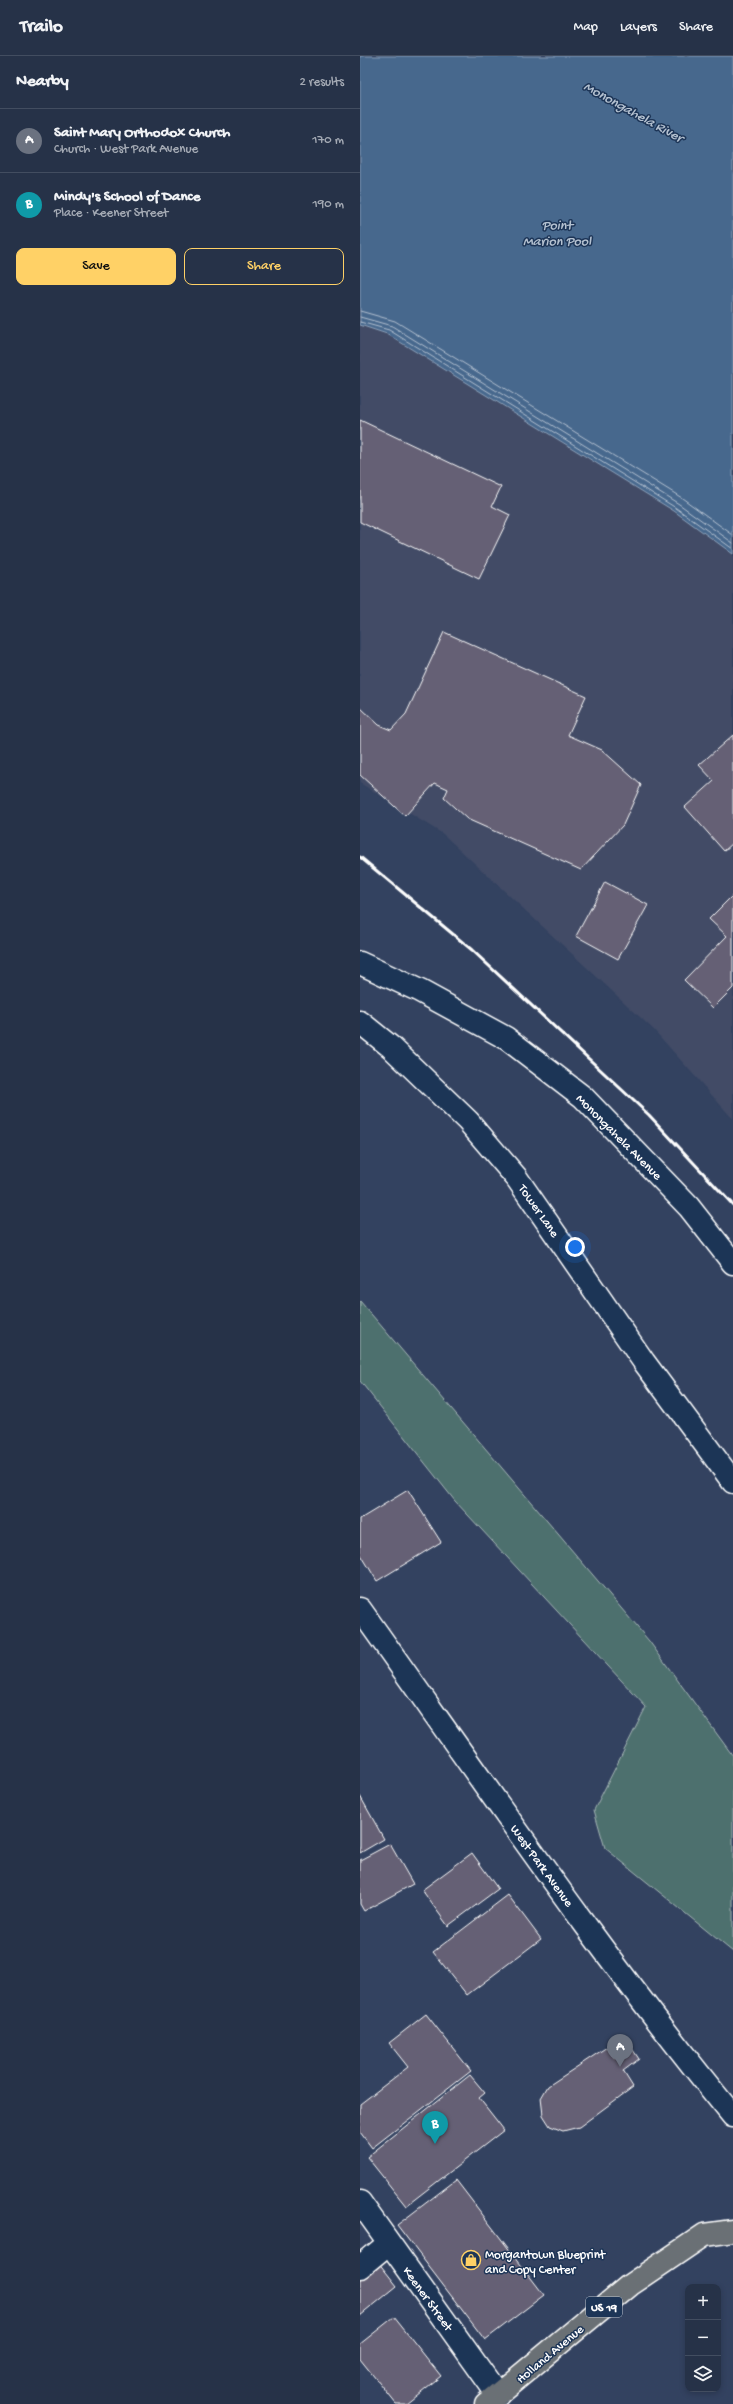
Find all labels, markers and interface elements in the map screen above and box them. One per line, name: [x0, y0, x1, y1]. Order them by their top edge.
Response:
text: Trailo: [20, 16, 63, 39]
text: Map: [574, 19, 598, 36]
text: Layers: [620, 19, 657, 36]
text: Share: [679, 19, 713, 36]
text: Nearby: [16, 72, 69, 92]
text: 2 results: [299, 75, 344, 90]
water label: Monongahela River: [580, 79, 688, 149]
text: Saint Mary Orthodox Church: [54, 124, 230, 142]
text: A: [25, 133, 33, 148]
text: 170 m: [312, 133, 344, 148]
text: Church · West Park Avenue: [54, 142, 198, 157]
text: Mindy's School of Dance: [54, 188, 200, 206]
text: B: [26, 197, 32, 212]
text: 190 m: [313, 197, 344, 212]
text: Place · Keener Street: [54, 206, 168, 221]
water label: Point Marion Pool: [523, 218, 592, 251]
button: Save: [16, 248, 176, 285]
button: Share: [184, 248, 344, 285]
street label: Monongahela Avenue: [572, 1092, 665, 1184]
street label: Tower Lane: [514, 1181, 562, 1241]
your location: [565, 1237, 585, 1257]
street label: West Park Avenue: [506, 1822, 576, 1911]
pin: A: [607, 2034, 633, 2067]
pin: B: [422, 2111, 448, 2144]
place label: Morgantown Blueprint and Copy Center: [485, 2248, 607, 2278]
shop icon: Morgantown Blueprint and Copy Center: [460, 2249, 482, 2271]
street label: Keener Street: [399, 2264, 456, 2336]
map controls: [685, 2284, 721, 2392]
button: +: [685, 2284, 721, 2320]
road number: US 19: [586, 2297, 622, 2317]
button: −: [685, 2320, 721, 2356]
street label: Holland Avenue: [514, 2322, 587, 2387]
button: layers: [685, 2356, 721, 2392]

